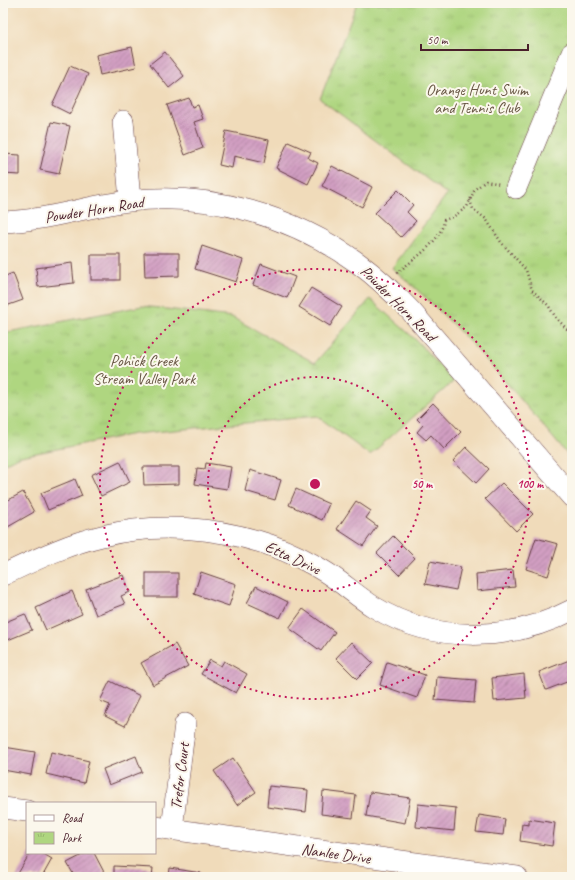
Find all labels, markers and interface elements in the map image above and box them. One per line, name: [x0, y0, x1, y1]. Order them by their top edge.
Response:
scale bar: [421, 26, 528, 52]
text: 50 m: [427, 32, 449, 48]
park label: Orange Hunt Swim and Tennis Club: [426, 80, 530, 118]
street label: Powder Horn Road: [43, 192, 148, 228]
street label: Powder Horn Road: [356, 261, 443, 348]
park label: Pohick Creek Stream Valley Park: [93, 351, 196, 389]
text: 50 m: [412, 476, 433, 492]
text: 100 m: [517, 476, 544, 492]
centre of rings: [308, 477, 322, 491]
street label: Etta Drive: [262, 536, 325, 580]
street label: Trefor Court: [166, 740, 194, 811]
legend: [26, 802, 156, 854]
text: Road: [62, 810, 84, 826]
text: Park: [62, 830, 83, 846]
street label: Nanlee Drive: [300, 839, 373, 869]

